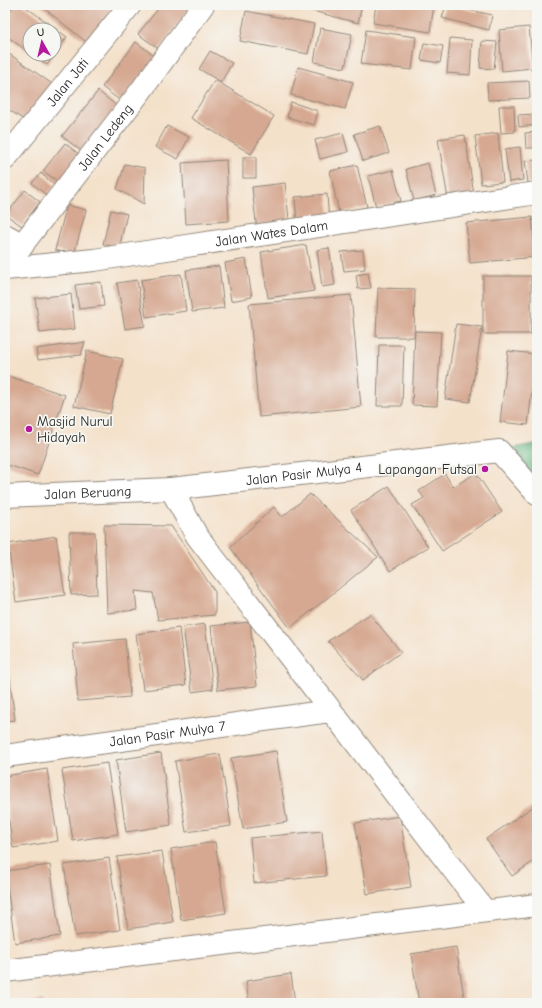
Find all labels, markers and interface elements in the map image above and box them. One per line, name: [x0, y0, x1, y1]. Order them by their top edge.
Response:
north arrow: [22, 22, 62, 62]
text: U: [36, 26, 45, 40]
street label: Jalan Jati: [43, 55, 92, 110]
street label: Jalan Ledeng: [74, 101, 137, 174]
street label: Jalan Wates Dalam: [214, 217, 329, 251]
place label: Masjid Nurul Hidayah: [37, 413, 113, 446]
marker: Masjid Nurul Hidayah: [24, 424, 34, 434]
street label: Jalan Pasir Mulya 4: [245, 459, 363, 489]
place label: Lapangan Futsal: [378, 461, 477, 478]
marker: Lapangan Futsal: [480, 464, 490, 474]
street label: Jalan Beruang: [44, 483, 132, 503]
street label: Jalan Pasir Mulya 7: [109, 718, 227, 750]

